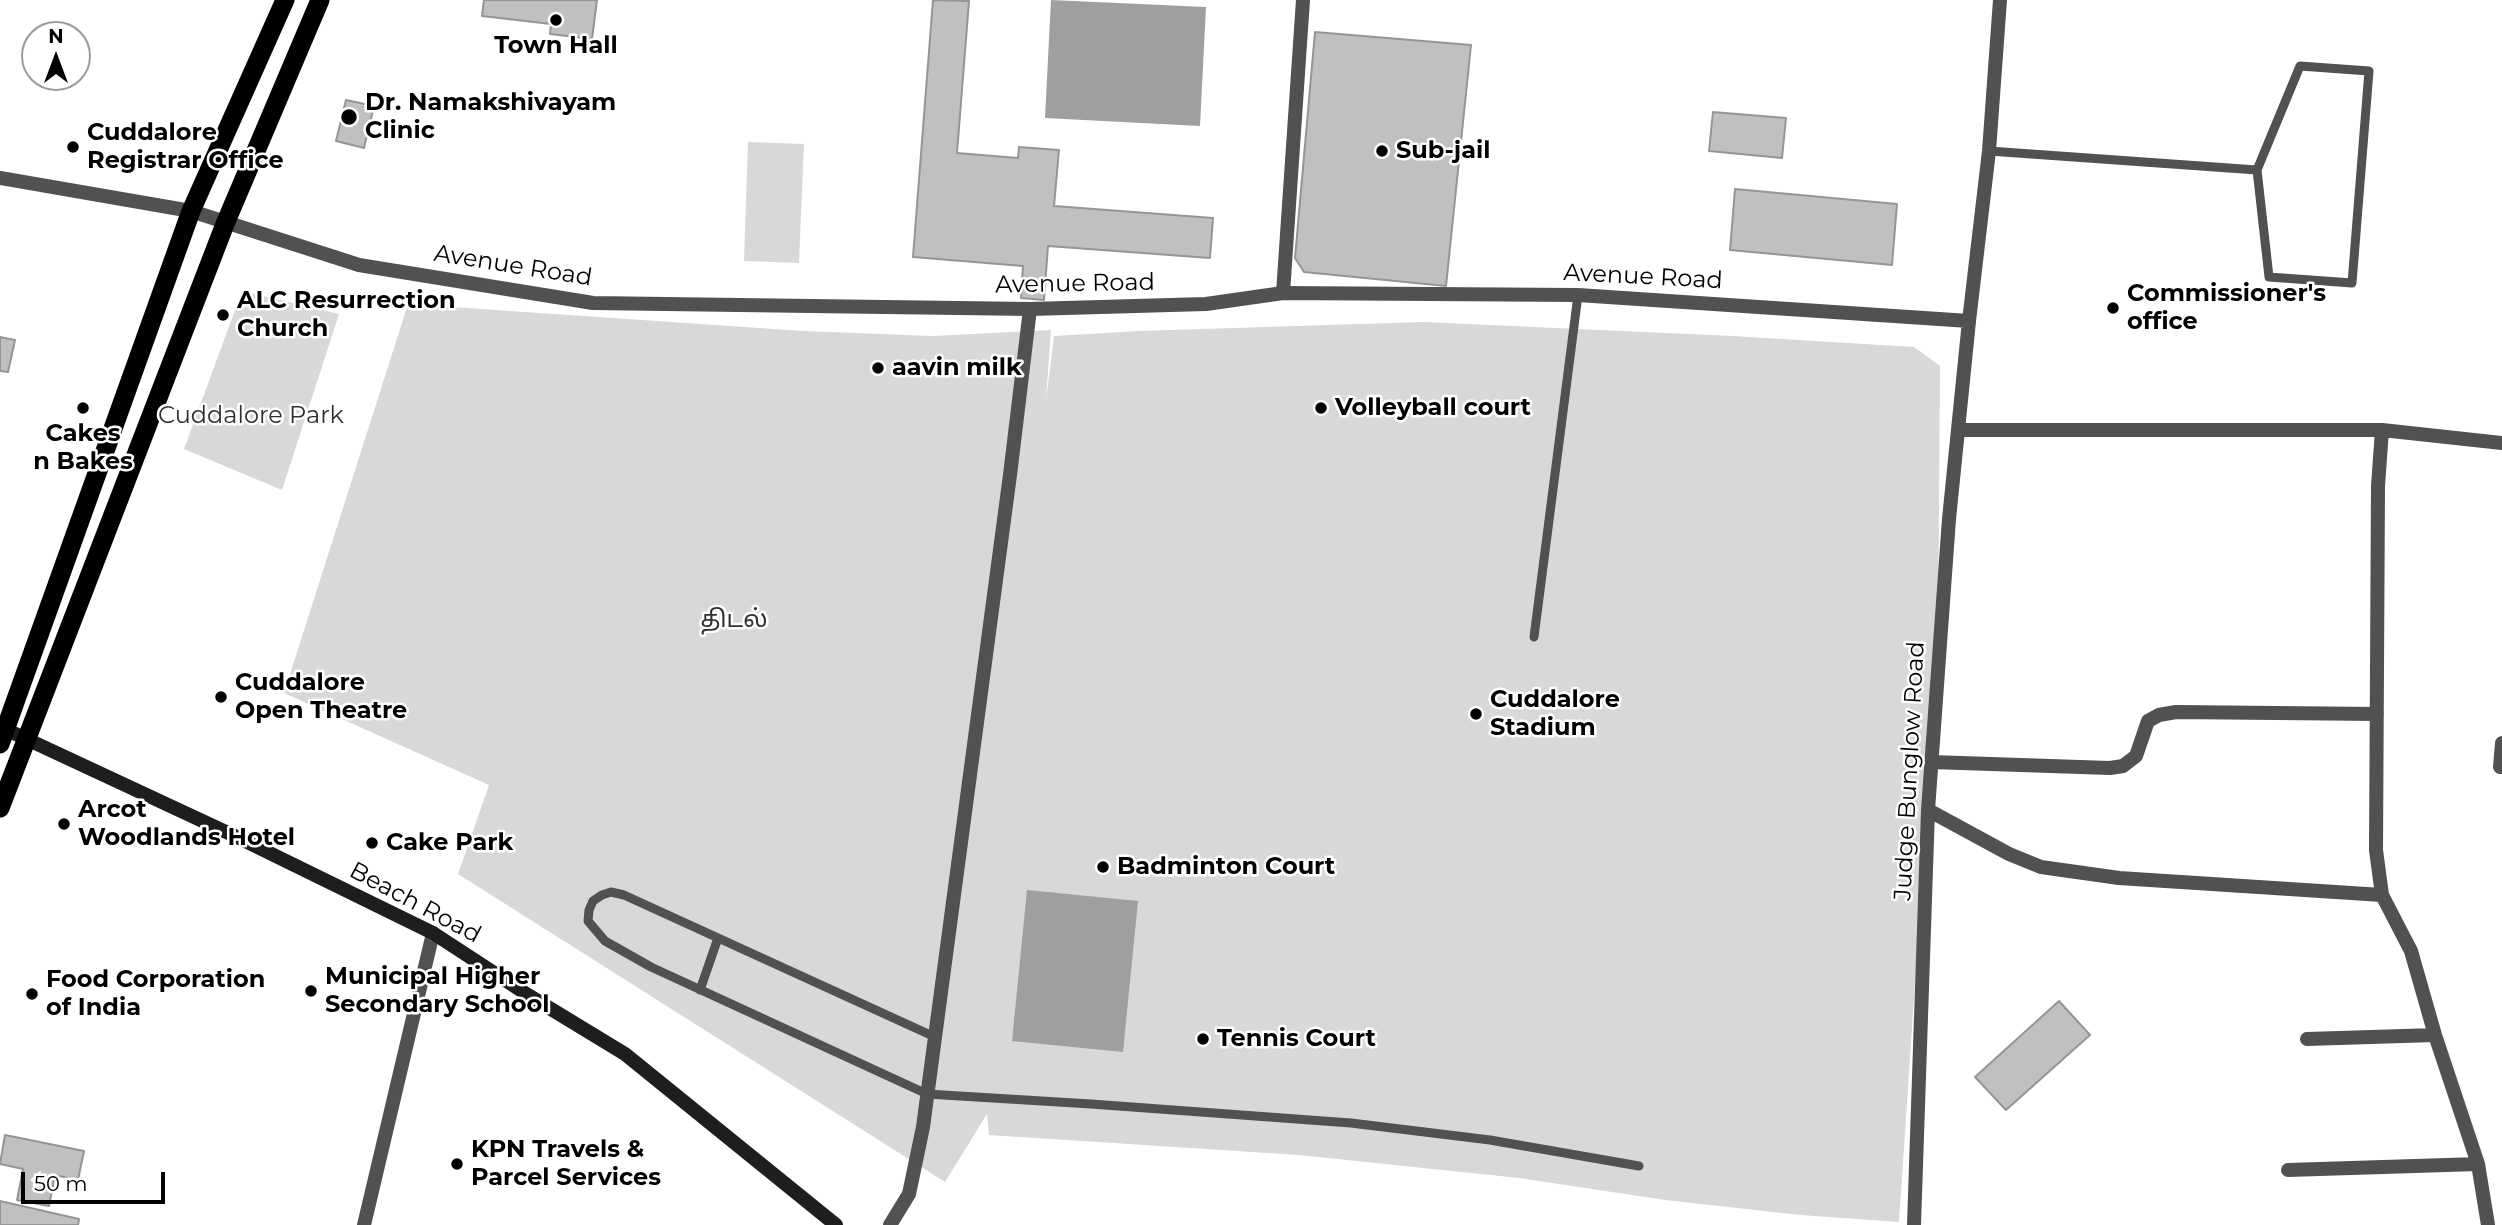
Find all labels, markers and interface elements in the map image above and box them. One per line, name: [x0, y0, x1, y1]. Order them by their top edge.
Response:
marker: Town Hall: [548, 12, 564, 28]
north arrow: [21, 21, 91, 91]
text: N: [48, 25, 64, 48]
place label: Town Hall: [494, 32, 618, 60]
place label: Dr. Namakshivayam Clinic: [365, 89, 616, 145]
marker: Dr. Namakshivayam Clinic: [339, 107, 359, 127]
place label: Cuddalore Registrar Office: [87, 119, 284, 175]
place label: Sub-jail: [1396, 137, 1490, 165]
marker: Cuddalore Registrar Office: [65, 139, 81, 155]
marker: Sub-jail: [1374, 143, 1390, 159]
street label: Avenue Road: [432, 239, 594, 293]
street label: Avenue Road: [1563, 258, 1723, 296]
street label: Avenue Road: [995, 268, 1155, 300]
place label: Commissioner's office: [2127, 280, 2326, 336]
place label: ALC Resurrection Church: [237, 287, 456, 343]
marker: Commissioner's office: [2105, 300, 2121, 316]
marker: ALC Resurrection Church: [215, 307, 231, 323]
place label: aavin milk: [892, 354, 1022, 382]
marker: aavin milk: [870, 360, 886, 376]
place label: Volleyball court: [1335, 394, 1531, 422]
marker: Cakes n Bakes: [75, 400, 91, 416]
marker: Volleyball court: [1313, 400, 1329, 416]
park label: Cuddalore Park: [158, 402, 344, 430]
place label: Cakes n Bakes: [33, 420, 133, 476]
park label: திடல்: [700, 606, 768, 634]
street label: Judge Bunglow Road: [1889, 641, 1931, 901]
place label: Cuddalore Open Theatre: [235, 669, 407, 725]
place label: Cuddalore Stadium: [1490, 686, 1620, 742]
marker: Cuddalore Open Theatre: [213, 689, 229, 705]
marker: Cuddalore Stadium: [1468, 706, 1484, 722]
place label: Arcot Woodlands Hotel: [78, 796, 295, 852]
marker: Arcot Woodlands Hotel: [56, 816, 72, 832]
place label: Cake Park: [386, 829, 513, 857]
marker: Cake Park: [364, 835, 380, 851]
place label: Badminton Court: [1117, 853, 1335, 881]
street label: Beach Road: [344, 856, 486, 950]
marker: Badminton Court: [1095, 859, 1111, 875]
place label: Municipal Higher Secondary School: [325, 963, 550, 1019]
place label: Food Corporation of India: [46, 966, 265, 1022]
marker: Municipal Higher Secondary School: [303, 983, 319, 999]
marker: Food Corporation of India: [24, 986, 40, 1002]
place label: Tennis Court: [1217, 1025, 1376, 1053]
marker: Tennis Court: [1195, 1031, 1211, 1047]
place label: KPN Travels & Parcel Services: [471, 1136, 661, 1192]
marker: KPN Travels & Parcel Services: [449, 1156, 465, 1172]
scale bar: [24, 1158, 168, 1202]
text: 50 m: [34, 1171, 88, 1196]

